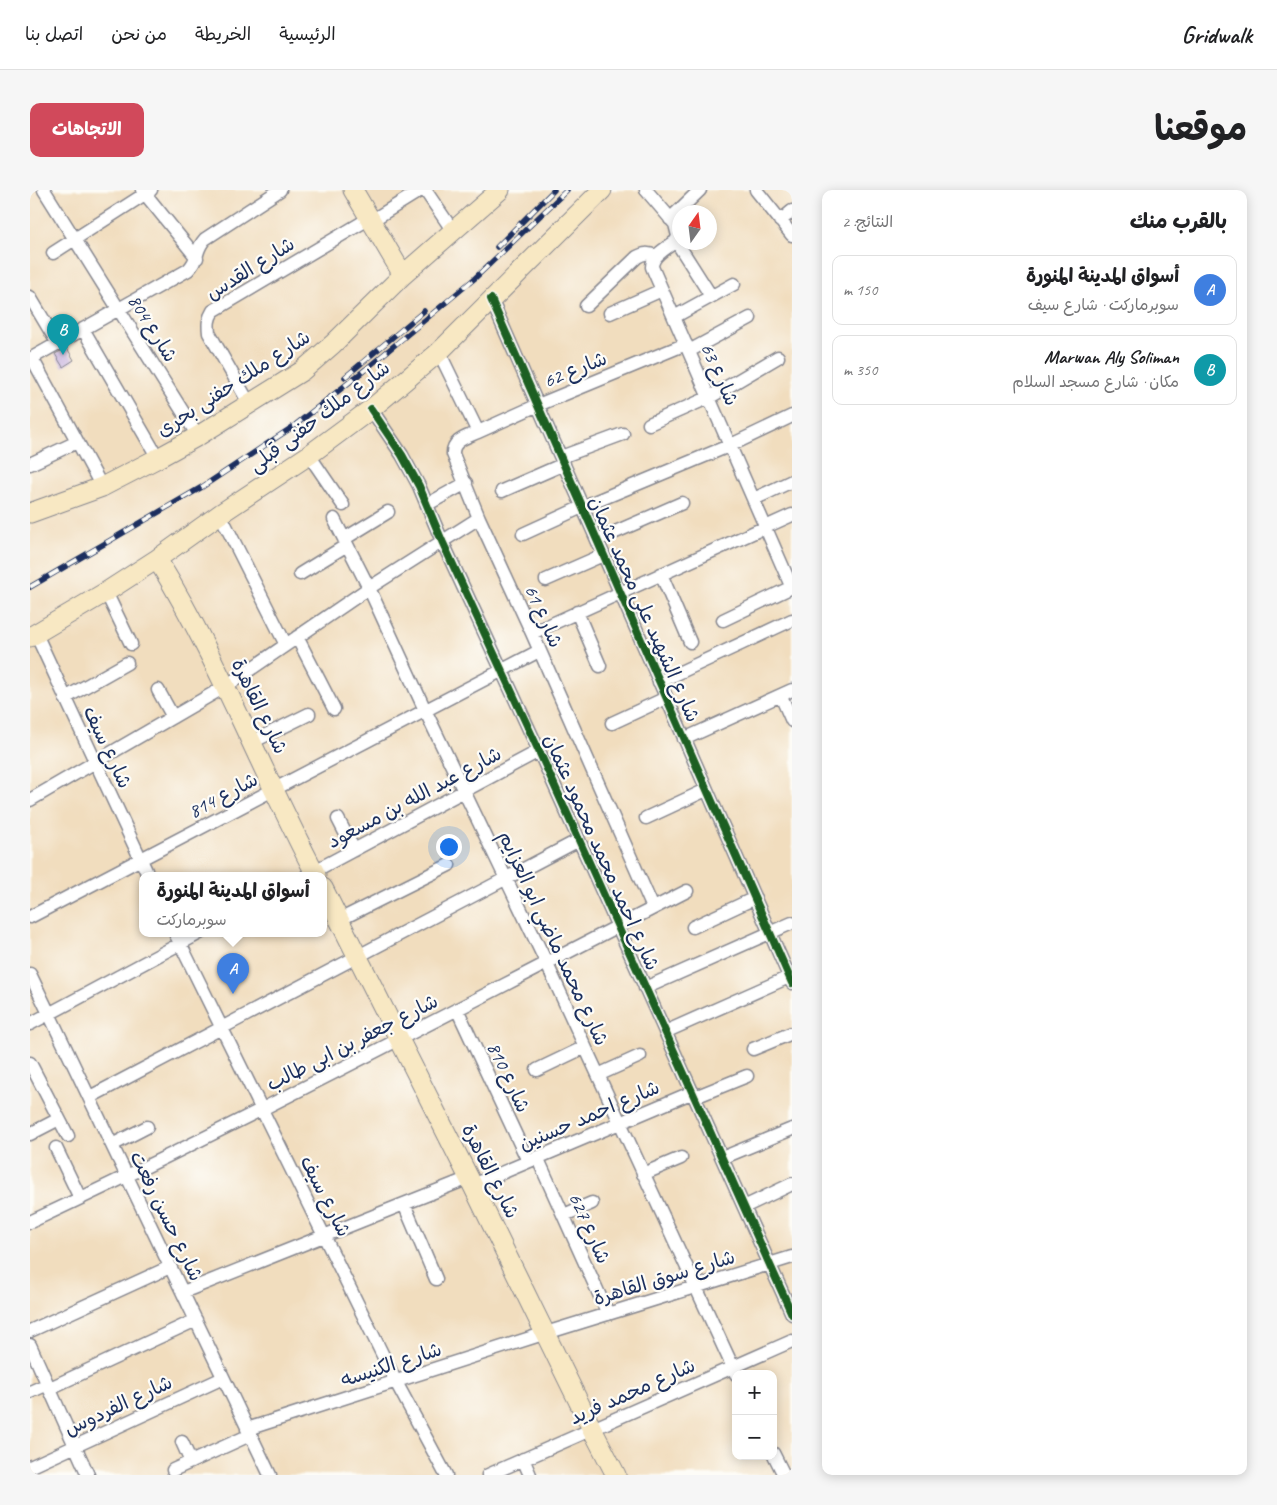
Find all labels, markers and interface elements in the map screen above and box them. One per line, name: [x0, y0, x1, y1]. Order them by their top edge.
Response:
text: Gridwalk: [1182, 20, 1252, 50]
text: اتصل بنا: [25, 23, 83, 45]
text: من نحن: [111, 23, 167, 45]
text: الخريطة: [195, 23, 251, 45]
text: الرئيسية: [279, 23, 336, 45]
button: الاتجاهات: [30, 103, 144, 157]
text: موقعنا: [1154, 106, 1247, 151]
north arrow: [672, 205, 717, 250]
text: بالقرب منك: [1130, 208, 1227, 234]
text: النتائج: 2: [842, 212, 893, 232]
street label: شارع القدس: [201, 231, 300, 306]
text: أسواق المدينة المنورة: [1026, 264, 1179, 288]
text: 150 m: [843, 280, 877, 300]
text: A: [1206, 280, 1214, 300]
street label: شارع 804: [121, 290, 183, 367]
text: سوبرماركت · شارع سيف: [1028, 295, 1179, 315]
pin: B: [47, 314, 79, 355]
street label: شارع ملك حفنى بحرى: [152, 324, 315, 443]
street label: شارع 63: [694, 339, 744, 410]
street label: شارع 62: [540, 345, 611, 394]
text: Marwan Aly Soliman: [1044, 345, 1179, 369]
street label: شارع ملك حفنى قبلى: [244, 355, 396, 479]
text: 350 m: [843, 360, 877, 380]
text: B: [1206, 360, 1214, 380]
text: مكان · شارع مسجد السلام: [1012, 372, 1179, 392]
street label: شارع الشهيد على محمد عثمان: [582, 492, 706, 727]
street label: شارع 61: [518, 581, 568, 652]
street label: شارع القاهرة: [225, 654, 293, 758]
street label: شارع سيف: [77, 702, 137, 793]
street label: شارع احمد محمد محمود عثمان: [537, 730, 665, 975]
street label: شارع عبد الله بن مسعود: [323, 741, 506, 855]
street label: شارع 814: [184, 767, 263, 825]
street label: شارع محمد ماضي ابو العزايم: [488, 827, 614, 1052]
your location: [436, 834, 462, 860]
popup: [139, 872, 327, 937]
text: أسواق المدينة المنورة: [156, 879, 310, 903]
text: سوبرماركت: [156, 910, 227, 930]
pin: A: [217, 953, 249, 994]
street label: شارع جعفر بن ابى طالب: [262, 988, 443, 1097]
street label: شارع 810: [480, 1038, 536, 1117]
street label: شارع احمد حسنين: [515, 1075, 664, 1157]
street label: شارع القاهرة: [455, 1120, 525, 1223]
street label: شارع حسن رفعت: [123, 1147, 209, 1286]
street label: شارع سيف: [294, 1151, 357, 1242]
street label: شارع 627: [562, 1189, 616, 1268]
street label: شارع سوق القاهرة: [590, 1244, 738, 1312]
street label: شارع الكنيسه: [337, 1336, 445, 1394]
street label: شارع محمد فريد: [565, 1353, 699, 1431]
street label: شارع الفردوس: [60, 1369, 177, 1442]
map controls: [732, 1370, 777, 1460]
button: +: [732, 1370, 777, 1415]
button: −: [732, 1415, 777, 1460]

